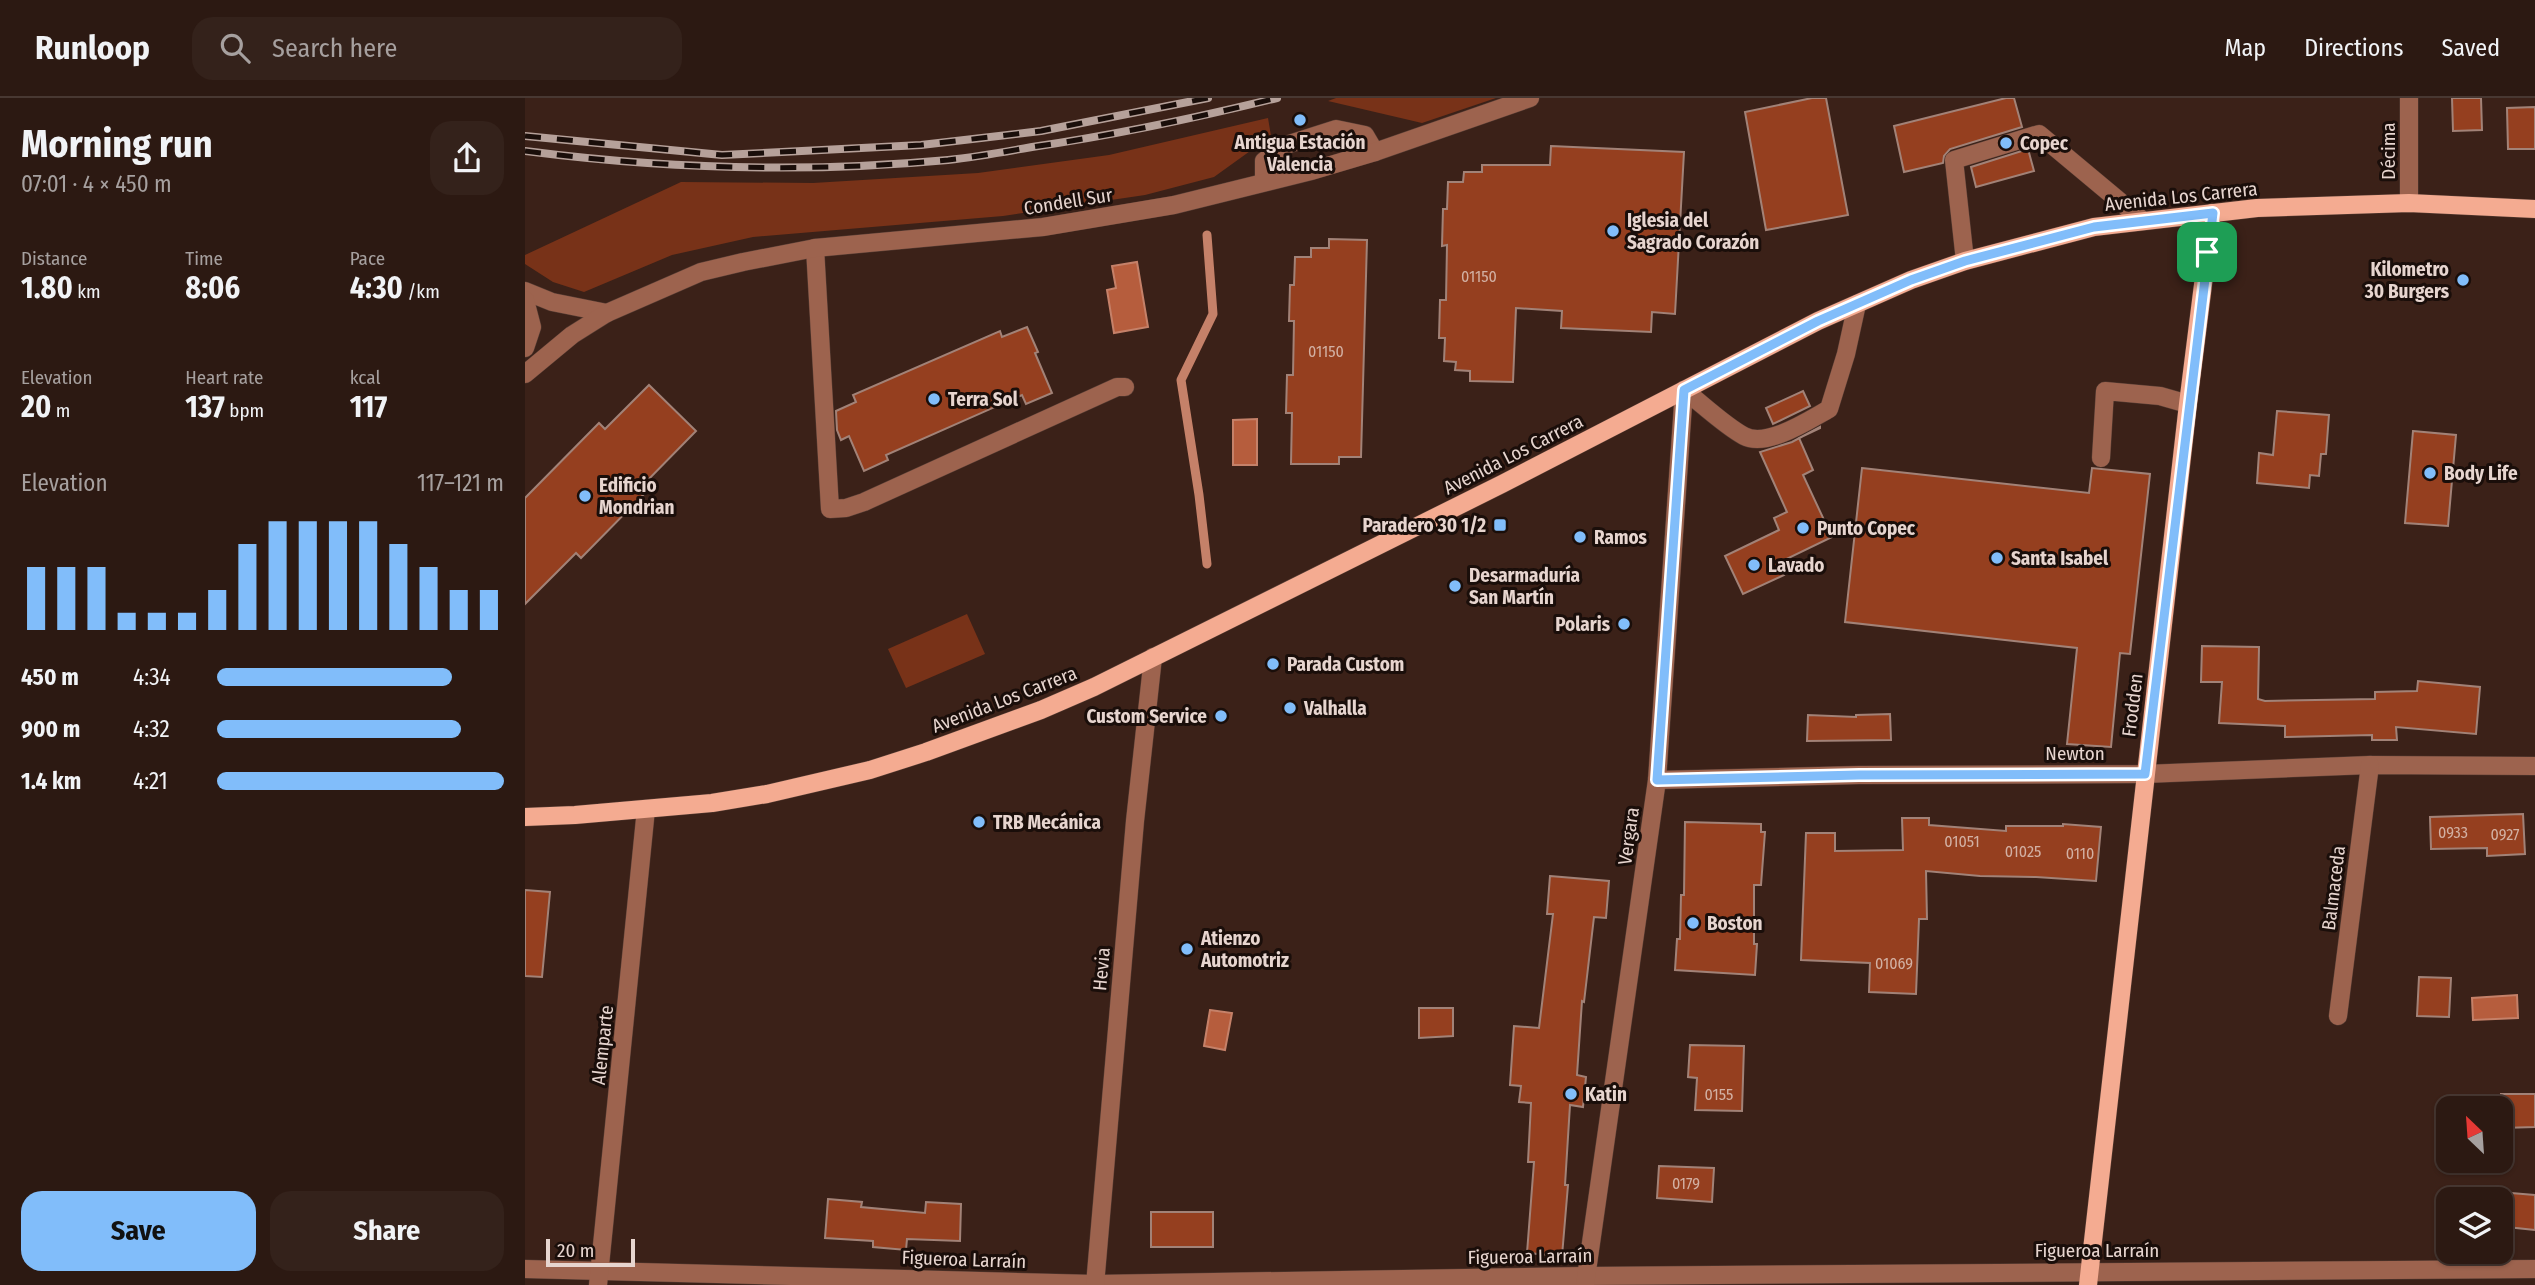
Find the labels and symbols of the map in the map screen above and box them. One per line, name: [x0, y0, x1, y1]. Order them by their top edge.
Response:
marker: Antigua Estación Valencia: [1292, 112, 1308, 128]
street label: Décima: [2377, 122, 2400, 180]
place label: Antigua Estación Valencia: [1234, 131, 1365, 176]
place label: Copec: [2020, 132, 2069, 155]
marker: Copec: [1998, 135, 2014, 151]
street label: Avenida Los Carrera: [2104, 177, 2259, 216]
street label: Condell Sur: [1022, 183, 1114, 220]
place label: Iglesia del Sagrado Corazón: [1627, 209, 1759, 254]
pin: [2177, 222, 2237, 282]
marker: Iglesia del Sagrado Corazón: [1605, 223, 1621, 239]
place label: Kilometro 30 Burgers: [2364, 258, 2450, 303]
house number: 01150: [1461, 267, 1497, 286]
marker: Kilometro 30 Burgers: [2455, 272, 2471, 288]
house number: 01150: [1308, 342, 1344, 361]
place label: Terra Sol: [948, 388, 1019, 411]
marker: Terra Sol: [926, 391, 942, 407]
street label: Avenida Los Carrera: [1440, 409, 1587, 500]
place label: Body Life: [2444, 462, 2518, 485]
marker: Body Life: [2422, 465, 2438, 481]
place label: Edificio Mondrian: [599, 474, 674, 519]
marker: Edificio Mondrian: [577, 488, 593, 504]
place label: Paradero 30 1/2: [1362, 514, 1486, 537]
marker: Paradero 30 1/2: [1492, 517, 1508, 533]
place label: Punto Copec: [1817, 517, 1916, 540]
marker: Punto Copec: [1795, 520, 1811, 536]
place label: Ramos: [1594, 526, 1648, 549]
marker: Ramos: [1572, 529, 1588, 545]
place label: Santa Isabel: [2011, 547, 2109, 570]
marker: Santa Isabel: [1989, 550, 2005, 566]
place label: Lavado: [1768, 554, 1824, 577]
marker: Lavado: [1746, 557, 1762, 573]
place label: Desarmaduría San Martín: [1469, 564, 1580, 609]
marker: Desarmaduría San Martín: [1447, 578, 1463, 594]
place label: Polaris: [1555, 613, 1611, 636]
marker: Polaris: [1616, 616, 1632, 632]
place label: Parada Custom: [1287, 653, 1404, 676]
marker: Parada Custom: [1265, 656, 1281, 672]
street label: Avenida Los Carrera: [928, 661, 1080, 738]
street label: Frodden: [2117, 672, 2148, 738]
place label: Valhalla: [1303, 697, 1367, 720]
marker: Valhalla: [1282, 700, 1298, 716]
place label: Custom Service: [1086, 705, 1207, 728]
marker: Custom Service: [1213, 708, 1229, 724]
street label: Newton: [2045, 742, 2105, 765]
street label: Vergara: [1613, 806, 1644, 866]
place label: TRB Mecánica: [993, 811, 1101, 834]
marker: TRB Mecánica: [971, 814, 987, 830]
house number: 0933: [2438, 823, 2468, 842]
house number: 0927: [2490, 825, 2520, 844]
house number: 01051: [1944, 832, 1980, 851]
house number: 01025: [2005, 842, 2041, 861]
house number: 0110: [2066, 844, 2094, 863]
street label: Balmaceda: [2317, 844, 2350, 932]
place label: Boston: [1707, 912, 1763, 935]
marker: Boston: [1685, 915, 1701, 931]
place label: Atienzo Automotriz: [1200, 927, 1289, 972]
marker: Atienzo Automotriz: [1179, 941, 1195, 957]
street label: Hevia: [1088, 946, 1115, 992]
house number: 01069: [1875, 954, 1913, 973]
street label: Alemparte: [587, 1004, 618, 1086]
place label: Katin: [1585, 1083, 1627, 1106]
house number: 0155: [1705, 1085, 1733, 1104]
marker: Katin: [1563, 1086, 1579, 1102]
north arrow: [2436, 1096, 2513, 1172]
house number: 0179: [1672, 1174, 1700, 1193]
scale bar: [546, 1236, 635, 1268]
street label: Figueroa Larraín: [2035, 1239, 2159, 1262]
street label: Figueroa Larraín: [1467, 1244, 1593, 1269]
street label: Figueroa Larraín: [901, 1246, 1027, 1273]

